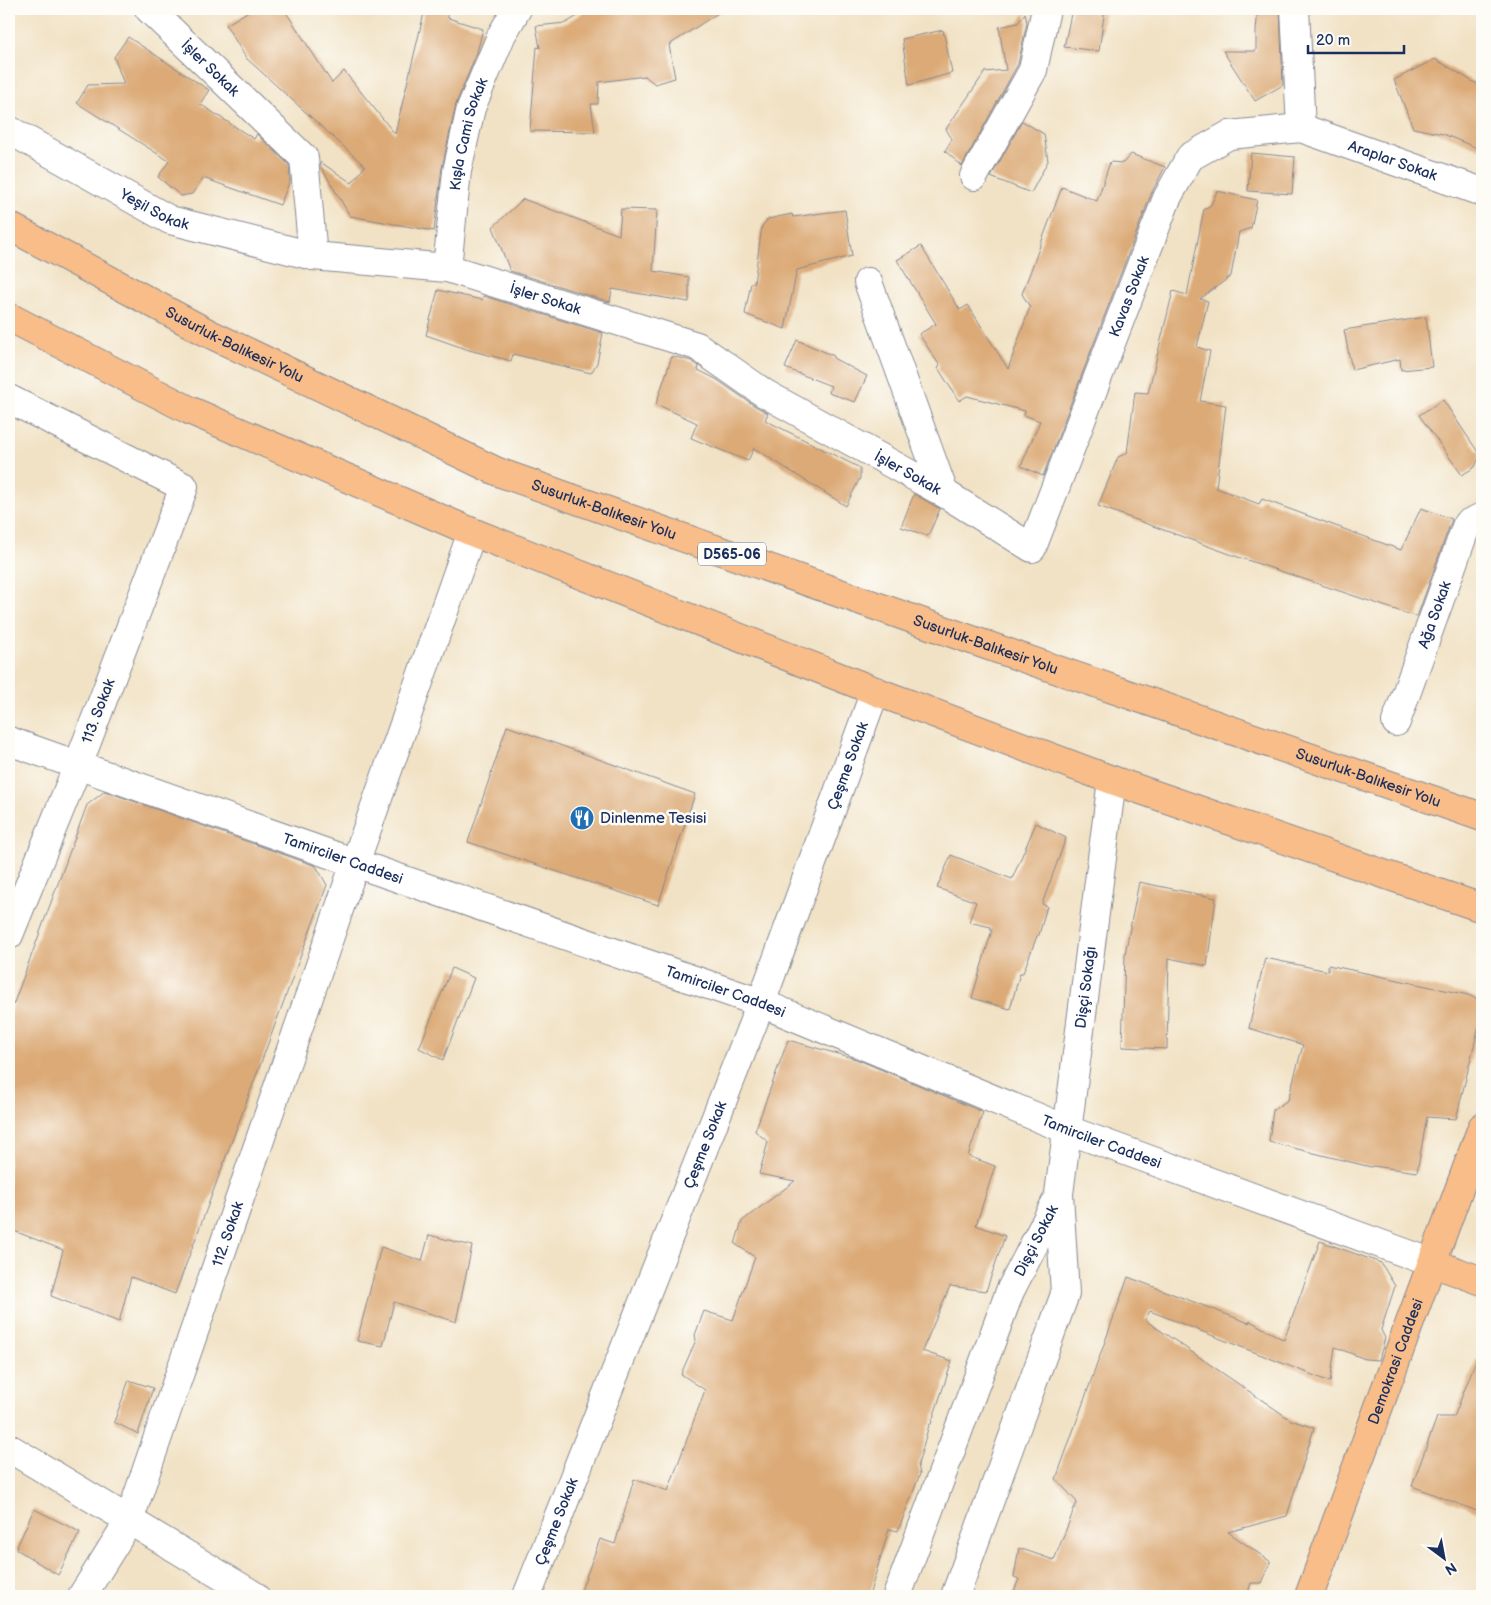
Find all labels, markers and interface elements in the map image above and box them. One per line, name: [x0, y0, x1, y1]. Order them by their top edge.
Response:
scale bar: [1308, 22, 1405, 54]
text: 20 m: [1316, 31, 1350, 50]
street label: İşler Sokak: [177, 36, 244, 101]
street label: Kışla Cami Sokak: [446, 74, 493, 191]
street label: Araplar Sokak: [1346, 136, 1440, 186]
street label: Yeşil Sokak: [115, 184, 191, 235]
street label: Kavas Sokak: [1105, 253, 1154, 340]
street label: İşler Sokak: [507, 279, 584, 319]
street label: Susurluk-Balıkesir Yolu: [162, 303, 307, 387]
street label: İşler Sokak: [871, 447, 945, 500]
street label: Susurluk-Balıkesir Yolu: [529, 476, 679, 544]
road number: D565-06: [698, 542, 766, 566]
street label: Ağa Sokak: [1414, 578, 1456, 651]
street label: Susurluk-Balıkesir Yolu: [911, 611, 1061, 679]
street label: 113. Sokak: [77, 675, 120, 746]
street label: Çeşme Sokak: [823, 719, 873, 813]
street label: Susurluk-Balıkesir Yolu: [1293, 744, 1443, 812]
restaurant icon: Dinlenme Tesisi: [569, 805, 595, 831]
place label: Dinlenme Tesisi: [600, 809, 707, 828]
street label: Tamirciler Caddesi: [280, 829, 406, 889]
street label: Dişçi Sokağı: [1071, 945, 1101, 1030]
street label: Tamirciler Caddesi: [663, 962, 788, 1022]
street label: Çeşme Sokak: [680, 1098, 732, 1192]
street label: Tamirciler Caddesi: [1039, 1111, 1164, 1173]
street label: 112. Sokak: [208, 1198, 248, 1269]
street label: Dişçi Sokak: [1010, 1201, 1063, 1280]
street label: Demokrasi Caddesi: [1364, 1296, 1428, 1427]
street label: Çeşme Sokak: [531, 1475, 583, 1568]
north arrow: [1418, 1532, 1468, 1582]
text: N: [1442, 1559, 1460, 1579]

